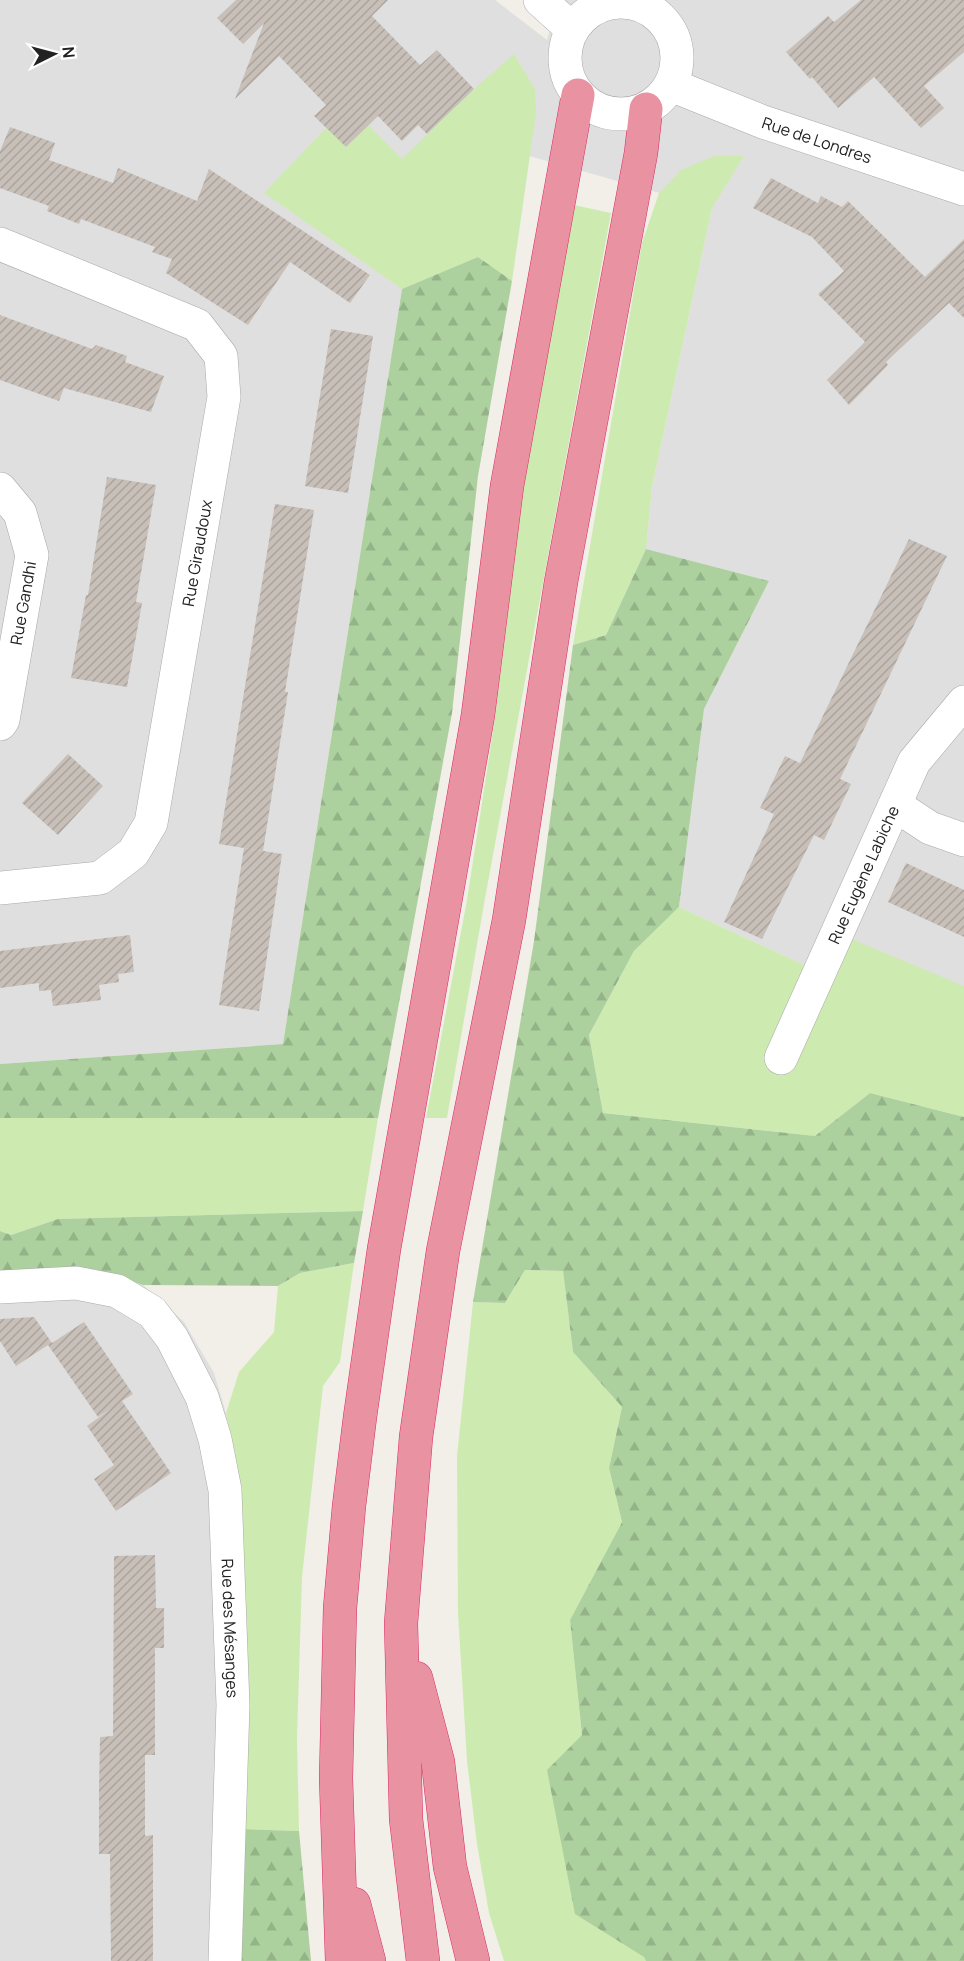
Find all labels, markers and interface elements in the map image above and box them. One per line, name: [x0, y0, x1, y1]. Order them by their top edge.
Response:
north arrow: [24, 24, 84, 84]
text: N: [57, 46, 80, 59]
street label: Rue de Londres: [759, 111, 875, 168]
street label: Rue Giraudoux: [177, 497, 217, 608]
street label: Rue Gandhi: [5, 559, 41, 647]
street label: Rue Eugène Labiche: [823, 802, 904, 947]
street label: Rue des Mésanges: [217, 1558, 244, 1698]

